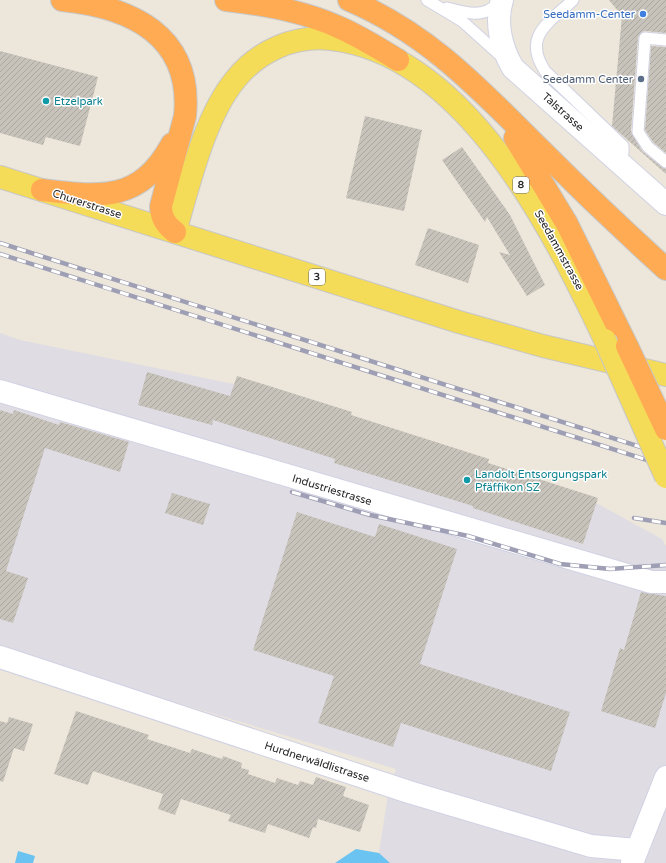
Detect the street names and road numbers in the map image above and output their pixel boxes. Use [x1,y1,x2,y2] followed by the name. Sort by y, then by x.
[540,90,586,134] street label: Talstrasse
[513,177,529,193] road number: 8
[51,187,123,221] street label: Churerstrasse
[532,208,586,292] street label: Seedammstrasse
[309,269,325,285] road number: 3
[291,472,373,508] street label: Industriestrasse
[263,739,371,785] street label: Hurdnerwäldlistrasse

